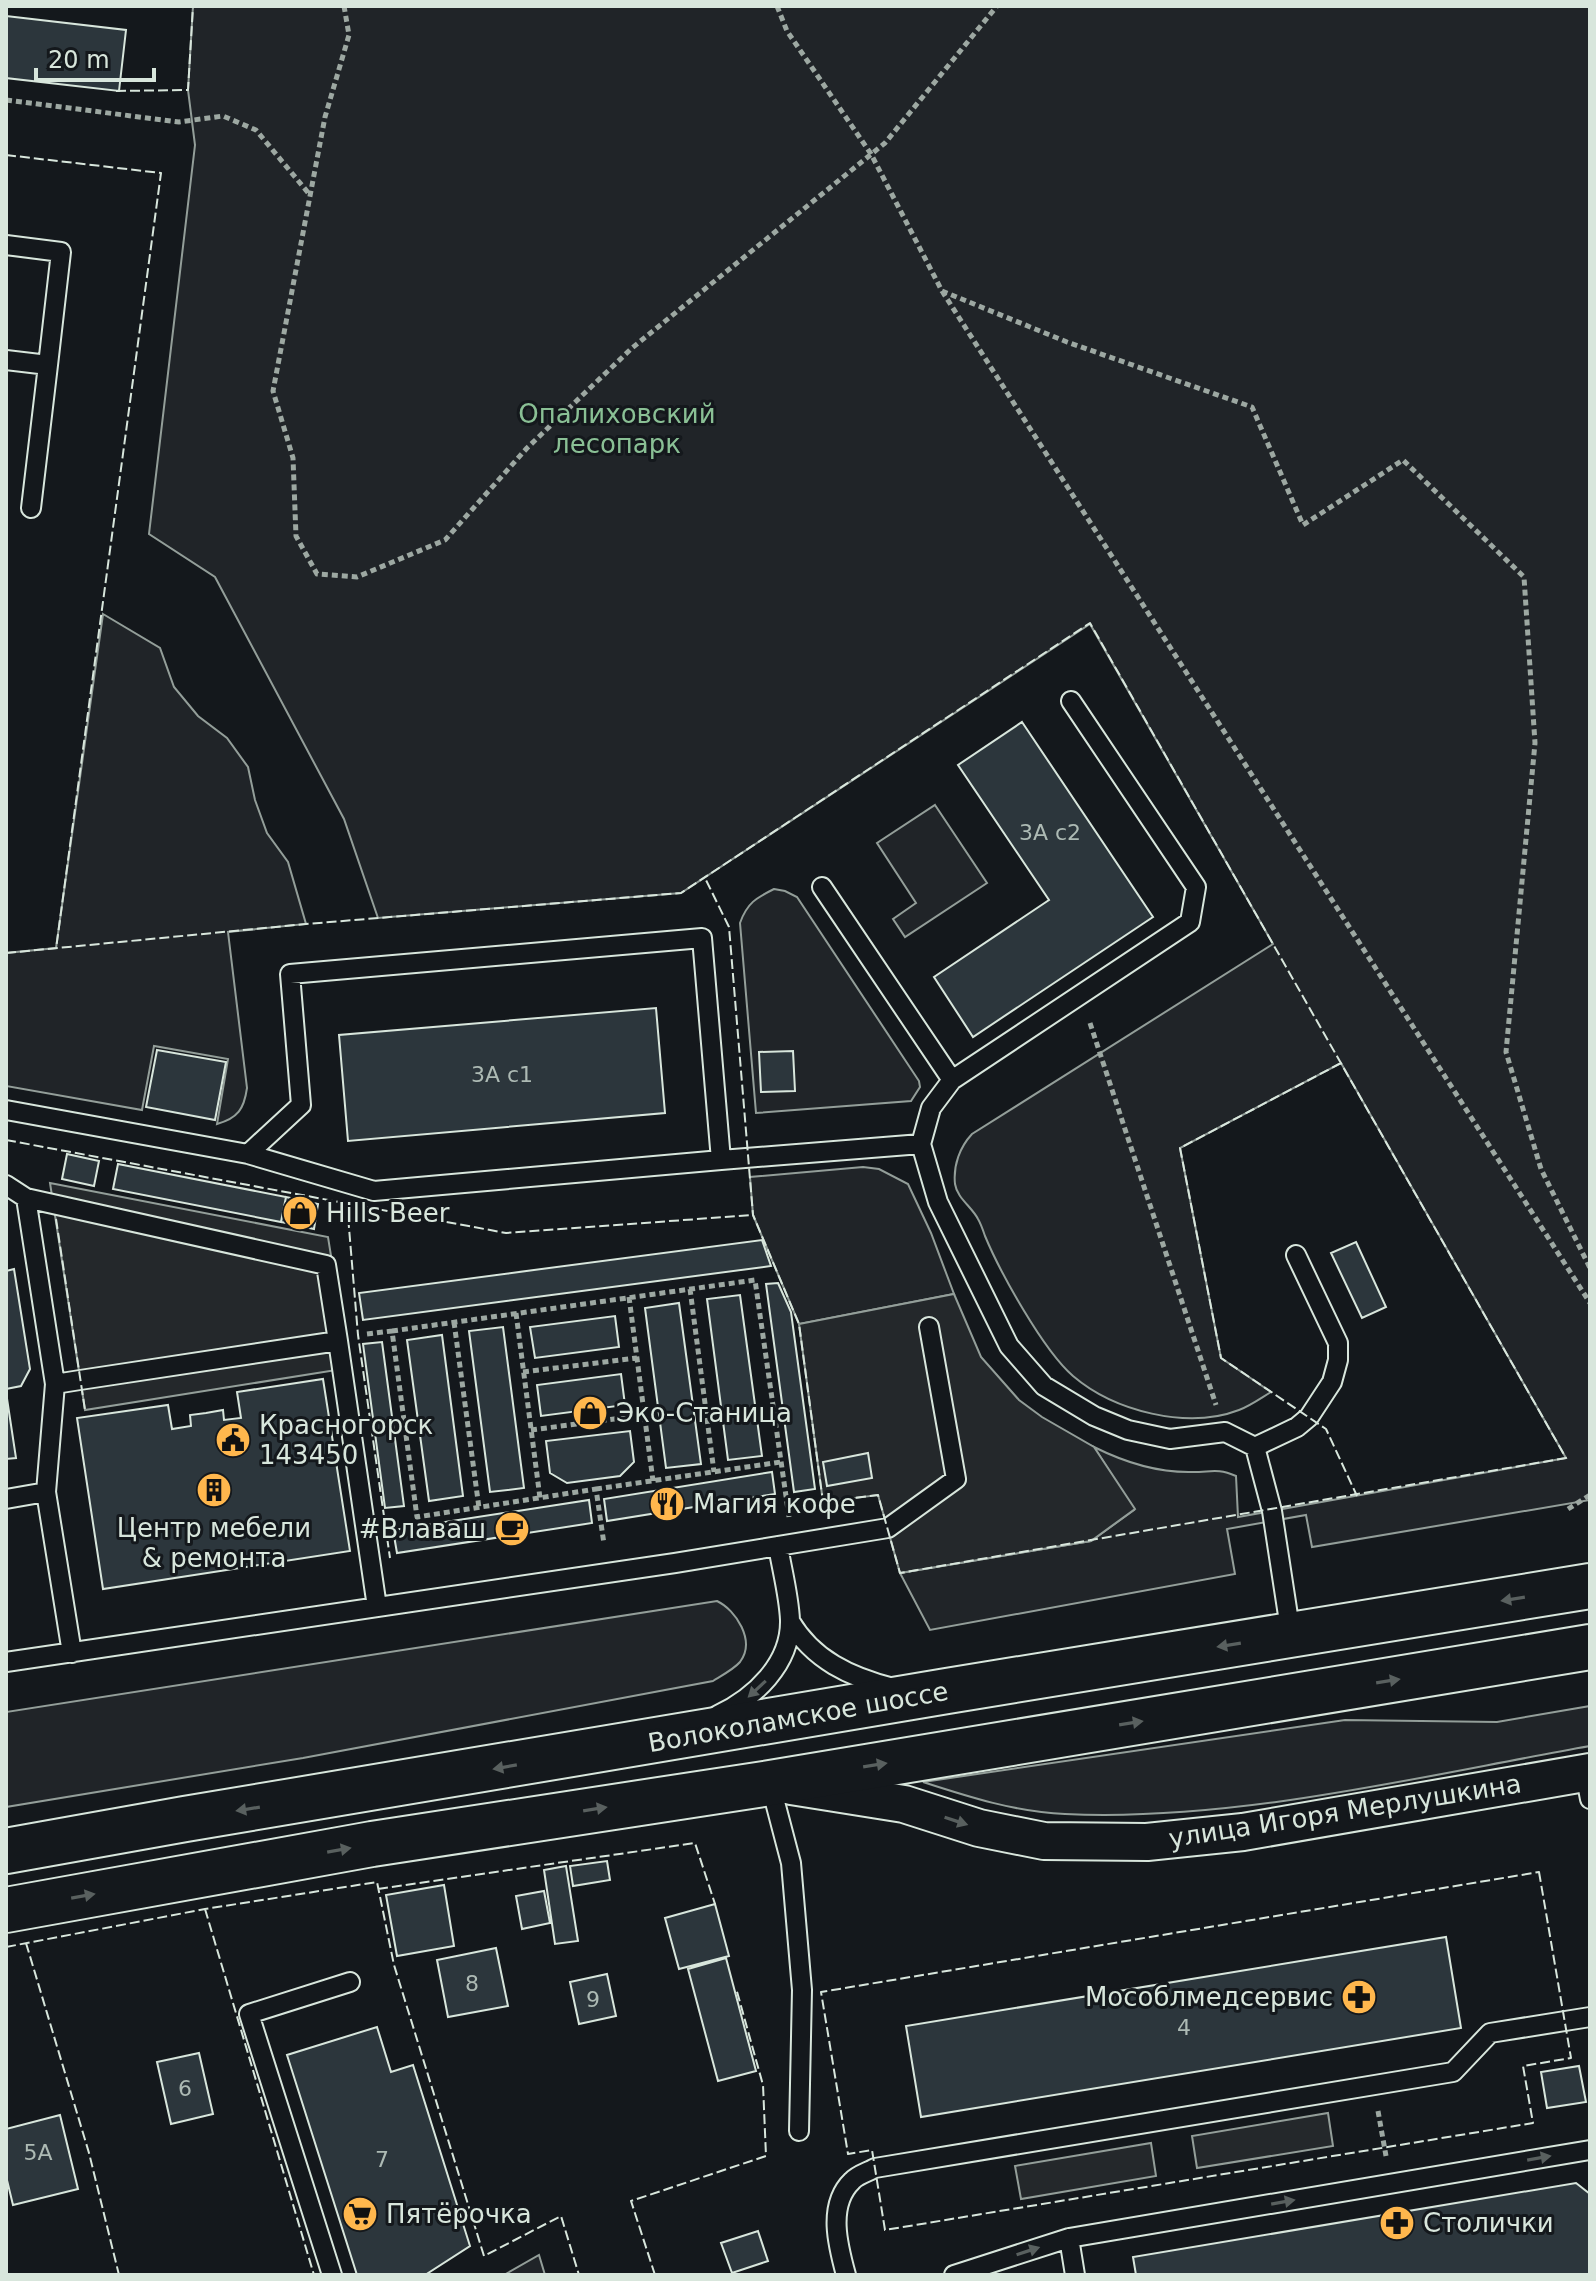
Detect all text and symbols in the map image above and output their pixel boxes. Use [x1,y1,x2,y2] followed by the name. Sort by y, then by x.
[36,32,154,82] scale bar
[48,46,110,74] text: 20 m
[518,399,716,459] park label: Опалиховский лесопарк
[1019,820,1081,845] house number: 3А с2
[471,1062,533,1087] house number: 3А с1
[281,1194,319,1232] shop icon: Hills Beer
[326,1198,450,1228] place label: Hills Beer
[571,1394,609,1432] shop icon: Эко-Станица
[616,1398,792,1428] place label: Эко-Станица
[259,1410,433,1470] place label: Красногорск 143450
[214,1421,252,1459] public building icon: Красногорск 143450
[195,1471,233,1509] building icon: Центр мебели & ремонта
[648,1485,686,1523] restaurant icon: Магия кофе
[693,1489,856,1519] place label: Магия кофе
[493,1510,531,1548] cafe icon: #Влаваш
[117,1513,311,1573] place label: Центр мебели & ремонта
[359,1514,486,1544] place label: #Влаваш
[1500,1593,1525,1605] one-way arrow
[1216,1639,1241,1651] one-way arrow
[1375,1674,1400,1687] one-way arrow
[645,1676,951,1758] street label: Волоколамское шоссе
[748,1679,767,1697] one-way arrow
[1119,1716,1144,1729] one-way arrow
[862,1759,887,1771] one-way arrow
[492,1761,517,1773] one-way arrow
[1167,1768,1523,1854] street label: улица Игоря Мерлушкина
[583,1802,608,1815] one-way arrow
[235,1803,260,1816] one-way arrow
[944,1815,968,1827] one-way arrow
[326,1843,351,1855] one-way arrow
[71,1889,96,1901] one-way arrow
[465,1971,479,1996] house number: 8
[1340,1978,1378,2016] pharmacy icon: Мособлмедсервис
[1085,1982,1333,2012] place label: Мособлмедсервис
[586,1987,600,2012] house number: 9
[1177,2015,1191,2040] house number: 4
[178,2076,192,2101] house number: 6
[23,2140,53,2165] house number: 5А
[375,2147,389,2172] house number: 7
[1527,2152,1552,2164] one-way arrow
[341,2195,379,2233] supermarket icon: Пятёрочка
[1271,2195,1296,2207] one-way arrow
[386,2199,532,2229] place label: Пятёрочка
[1378,2204,1416,2242] pharmacy icon: Столички
[1423,2208,1554,2238] place label: Столички
[1016,2245,1040,2257] one-way arrow

